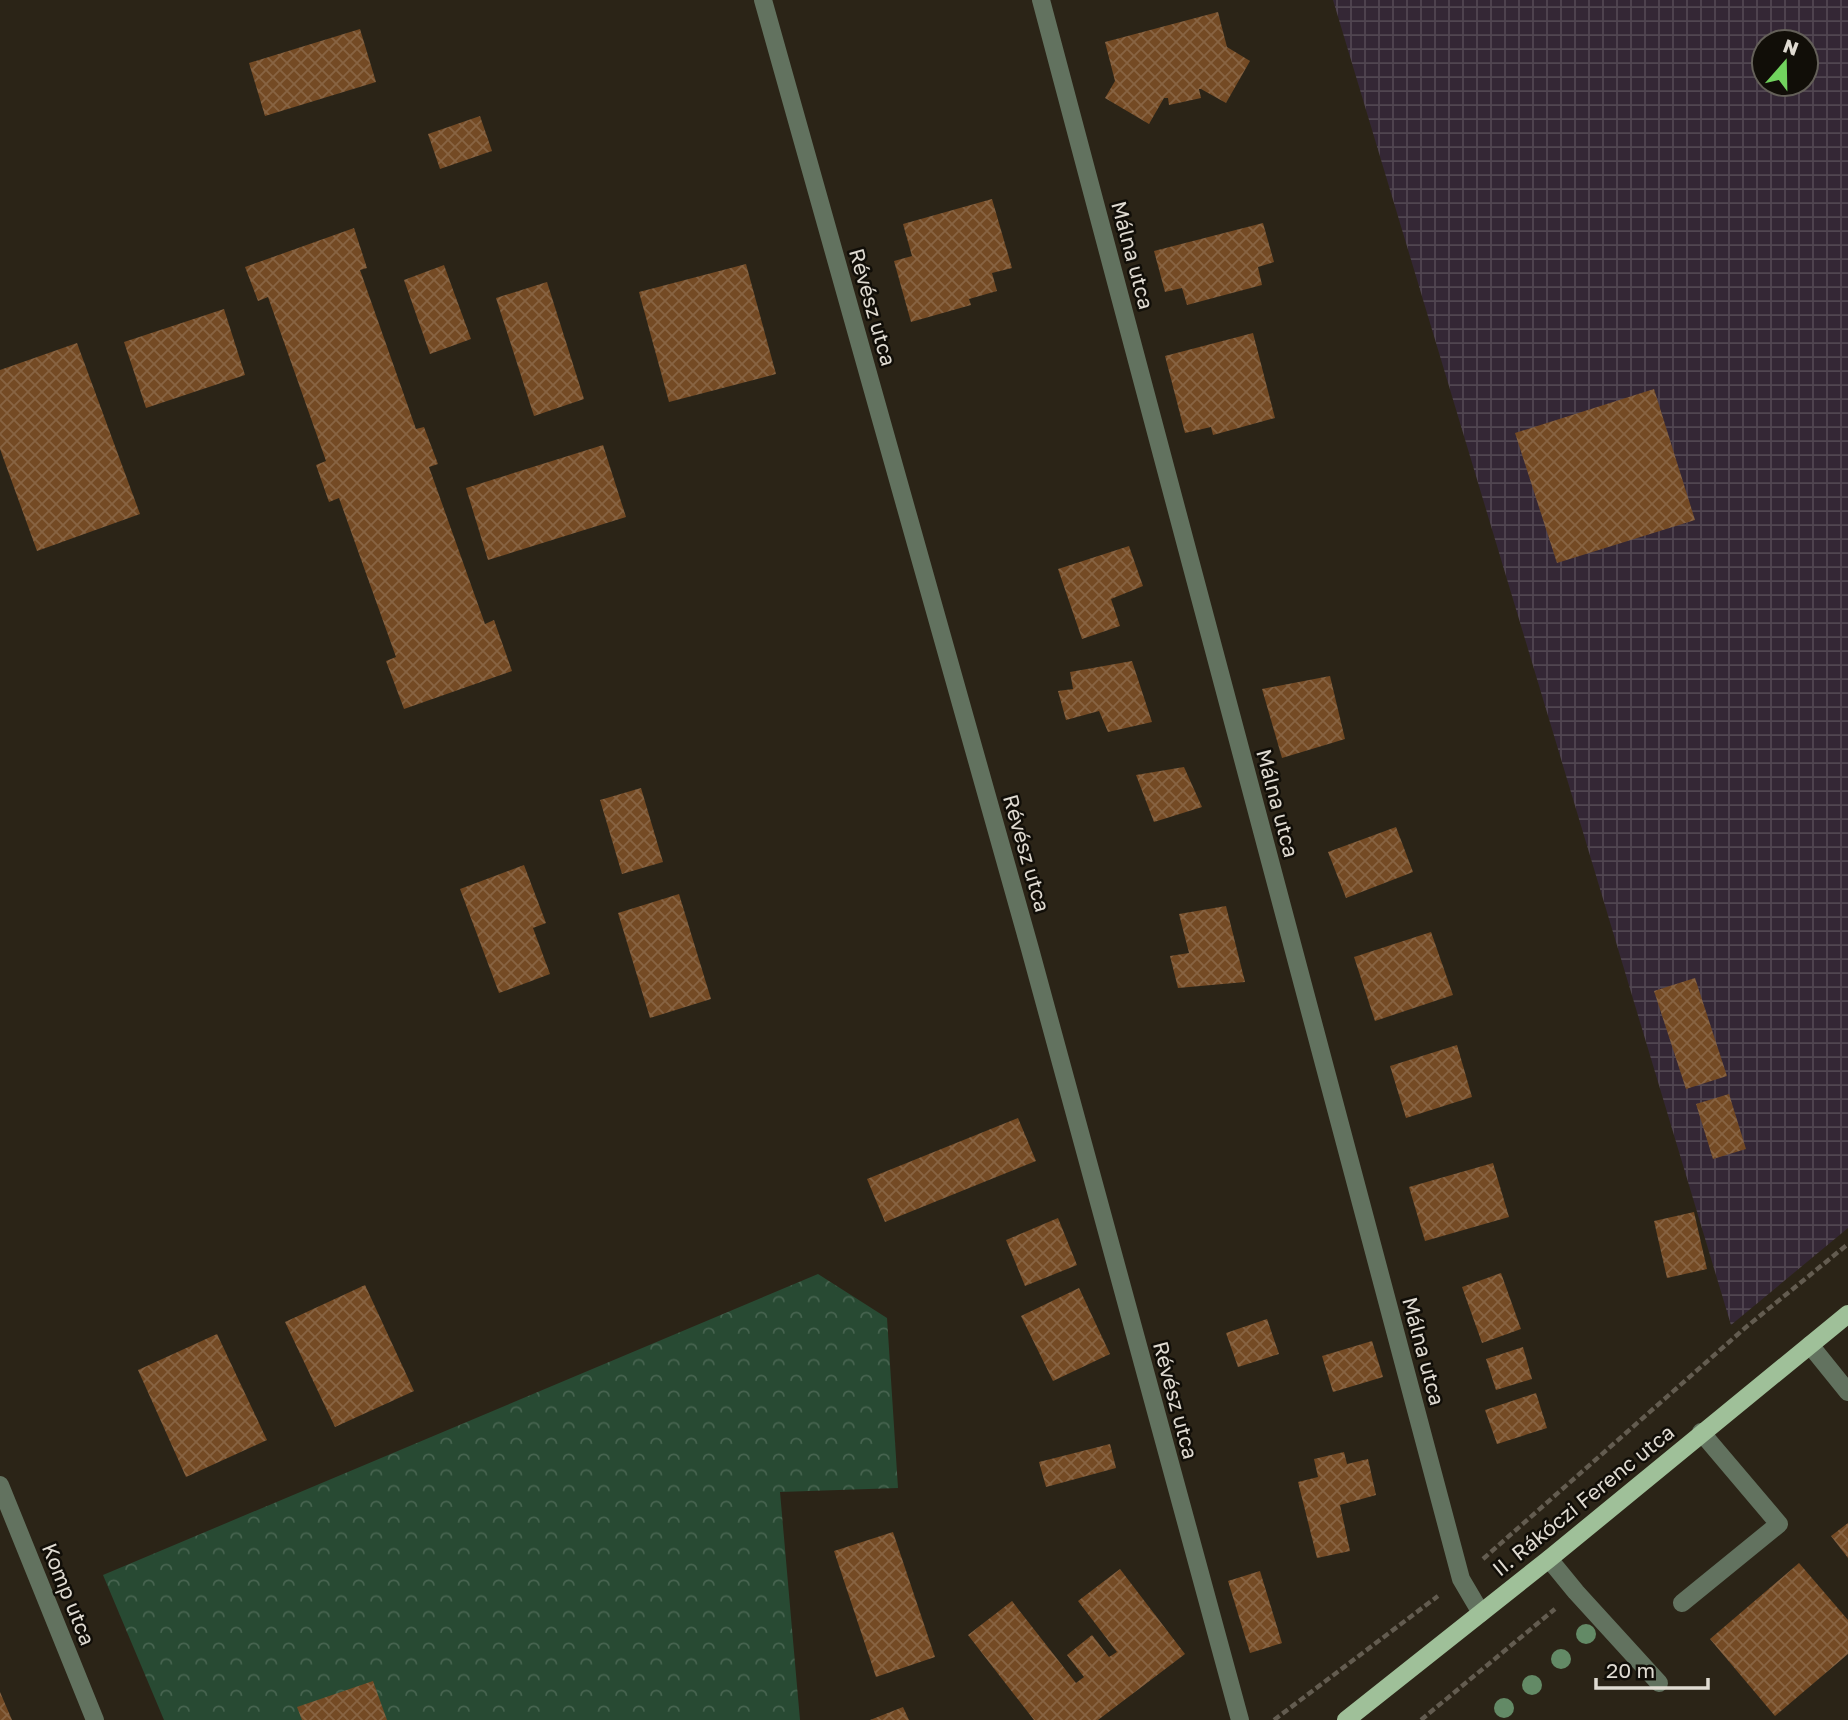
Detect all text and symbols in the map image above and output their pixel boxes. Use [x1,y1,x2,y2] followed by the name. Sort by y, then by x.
[1750,28,1820,98] north arrow
[1780,33,1802,60] text: N
[1106,198,1160,312] street label: Málna utca
[844,245,902,369] street label: Révész utca
[1251,746,1305,860] street label: Málna utca
[998,791,1056,915] street label: Révész utca
[1397,1294,1451,1408] street label: Málna utca
[1148,1338,1204,1462] street label: Révész utca
[1487,1419,1679,1581] street label: II. Rákóczi Ferenc utca
[37,1539,101,1649] street label: Komp utca
[1596,1646,1708,1690] scale bar
[1606,1657,1655,1683] text: 20 m

